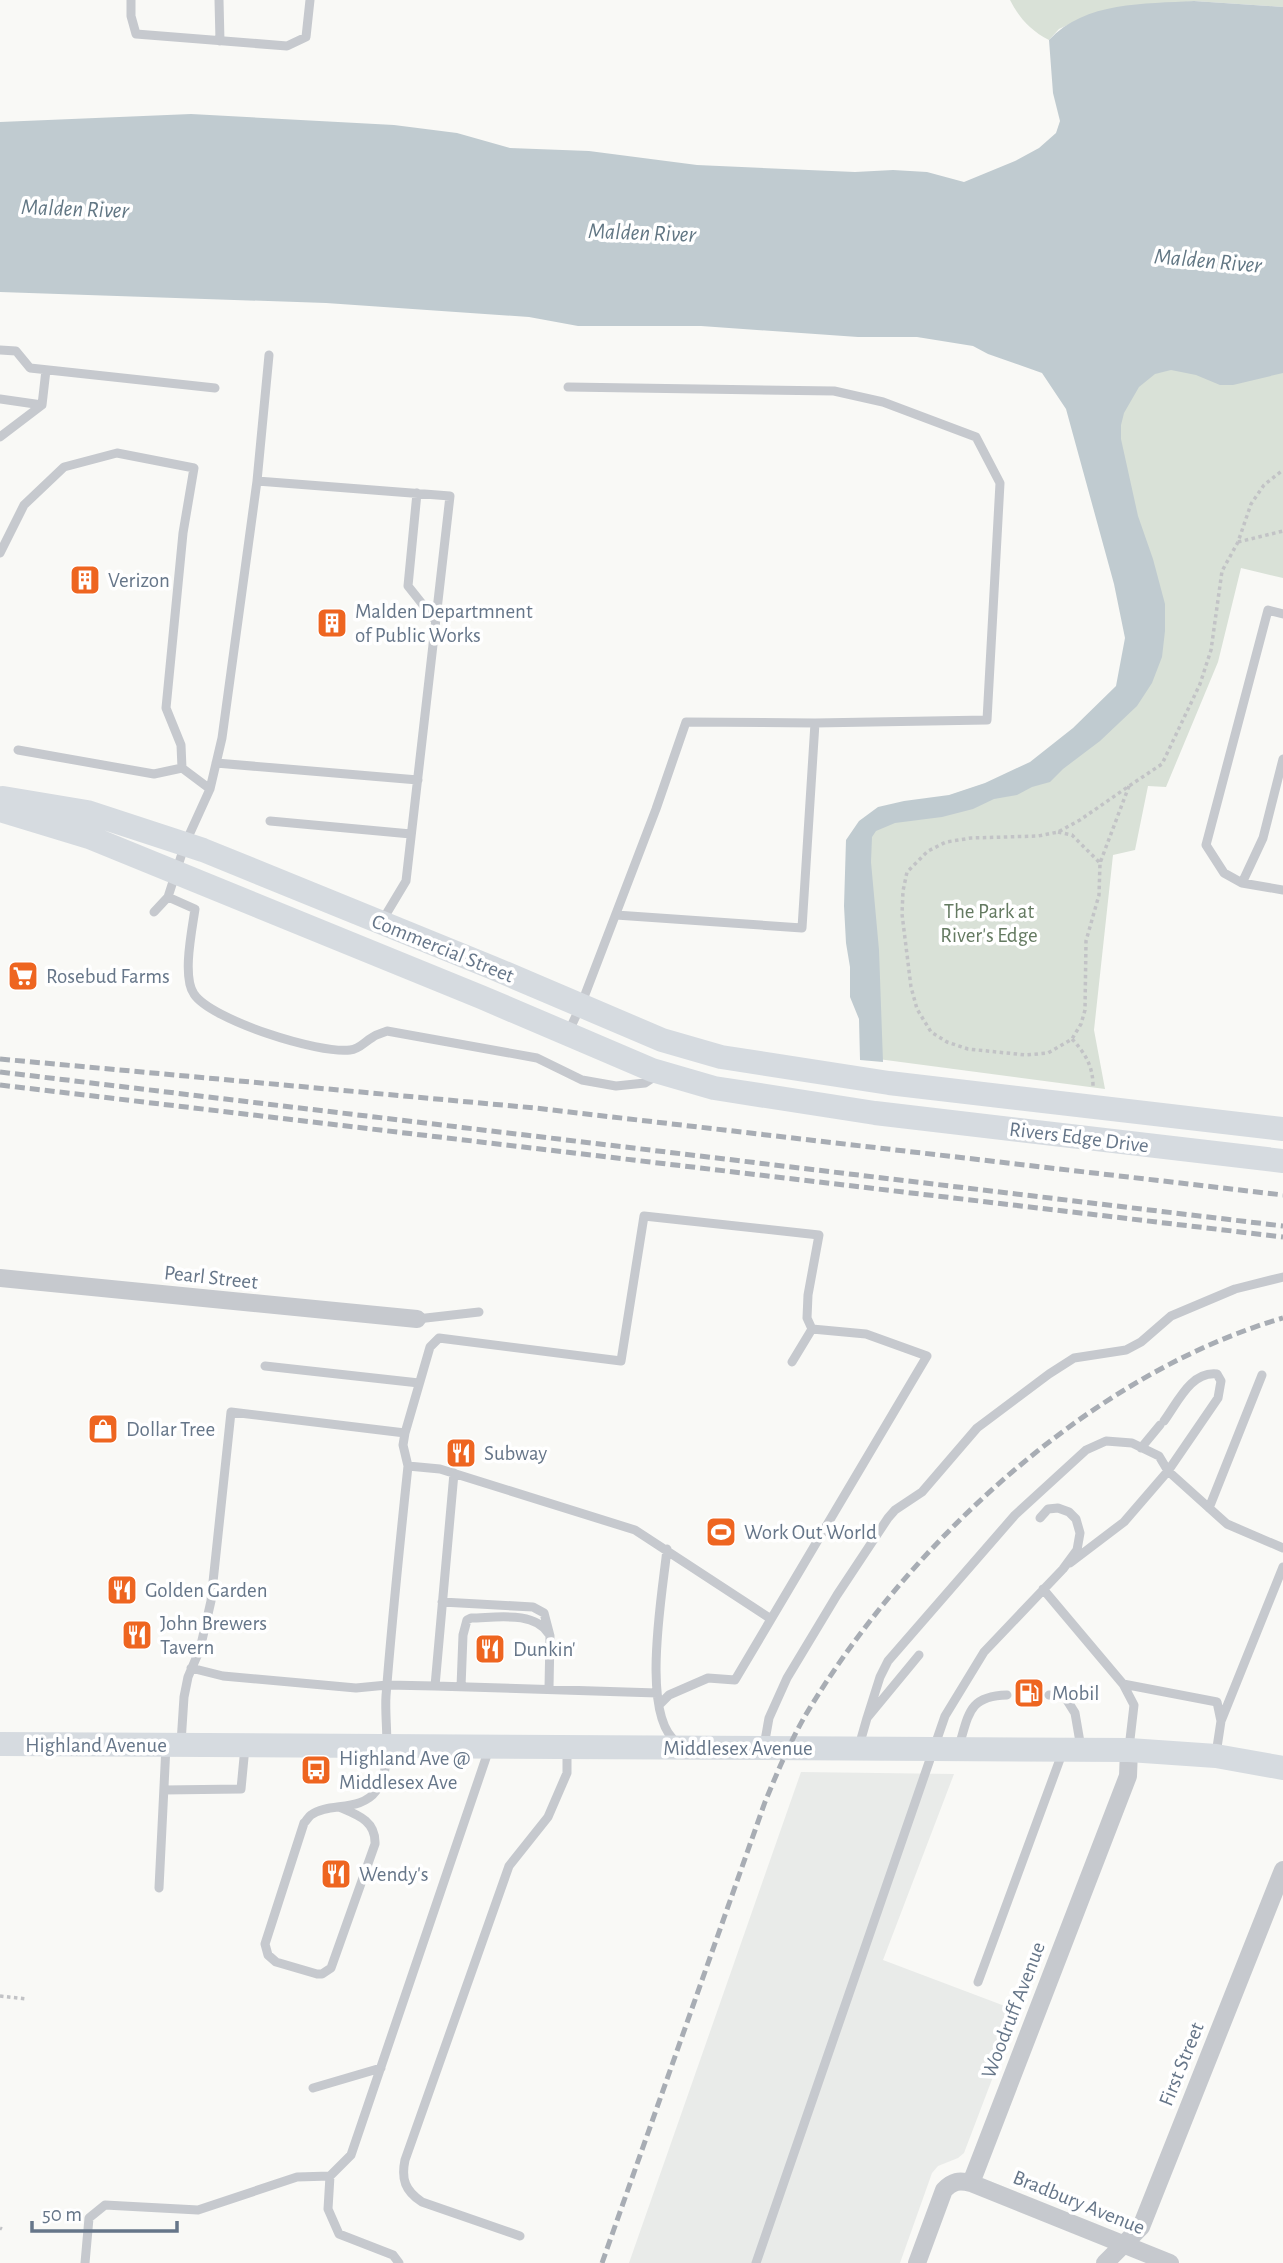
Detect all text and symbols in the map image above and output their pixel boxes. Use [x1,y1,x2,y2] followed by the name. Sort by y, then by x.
[21,196,130,223] water label: Malden River
[588,220,697,247] water label: Malden River
[1153,245,1263,278] water label: Malden River
[68,563,102,597] building icon: Verizon
[108,570,170,591] place label: Verizon
[355,601,533,646] place label: Malden Departmnent of Public Works
[315,606,349,640] building icon: Malden Departmnent of Public Works
[940,901,1038,946] park label: The Park at River's Edge
[369,910,517,987] street label: Commercial Street
[6,959,40,993] supermarket icon: Rosebud Farms
[46,966,170,987] place label: Rosebud Farms
[1008,1119,1150,1156] street label: Rivers Edge Drive
[163,1262,259,1293] street label: Pearl Street
[86,1412,120,1446] shop icon: Dollar Tree
[126,1419,215,1440] place label: Dollar Tree
[444,1436,478,1470] restaurant icon: Subway
[484,1443,547,1464] place label: Subway
[704,1515,738,1549] sports icon: Work Out World
[744,1522,877,1543] place label: Work Out World
[105,1573,139,1607] restaurant icon: Golden Garden
[145,1580,268,1601] place label: Golden Garden
[160,1613,267,1658] place label: John Brewers Tavern
[120,1618,154,1652] restaurant icon: John Brewers Tavern
[473,1632,507,1666] restaurant icon: Dunkin'
[513,1639,576,1660] place label: Dunkin'
[1012,1676,1046,1710] fuel station icon: Mobil
[1052,1683,1100,1704] place label: Mobil
[25,1735,167,1756] street label: Highland Avenue
[663,1738,813,1759] street label: Middlesex Avenue
[339,1748,470,1793] place label: Highland Ave @ Middlesex Ave
[299,1753,333,1787] bus stop icon: Highland Ave @ Middlesex Ave
[319,1857,353,1891] restaurant icon: Wendy's
[359,1864,428,1885] place label: Wendy's
[978,1939,1049,2081] street label: Woodruff Avenue
[1155,2019,1208,2109] street label: First Street
[1010,2166,1148,2238] street label: Bradbury Avenue
[32,2190,177,2234] scale bar
[42,2204,82,2225] text: 50 m

